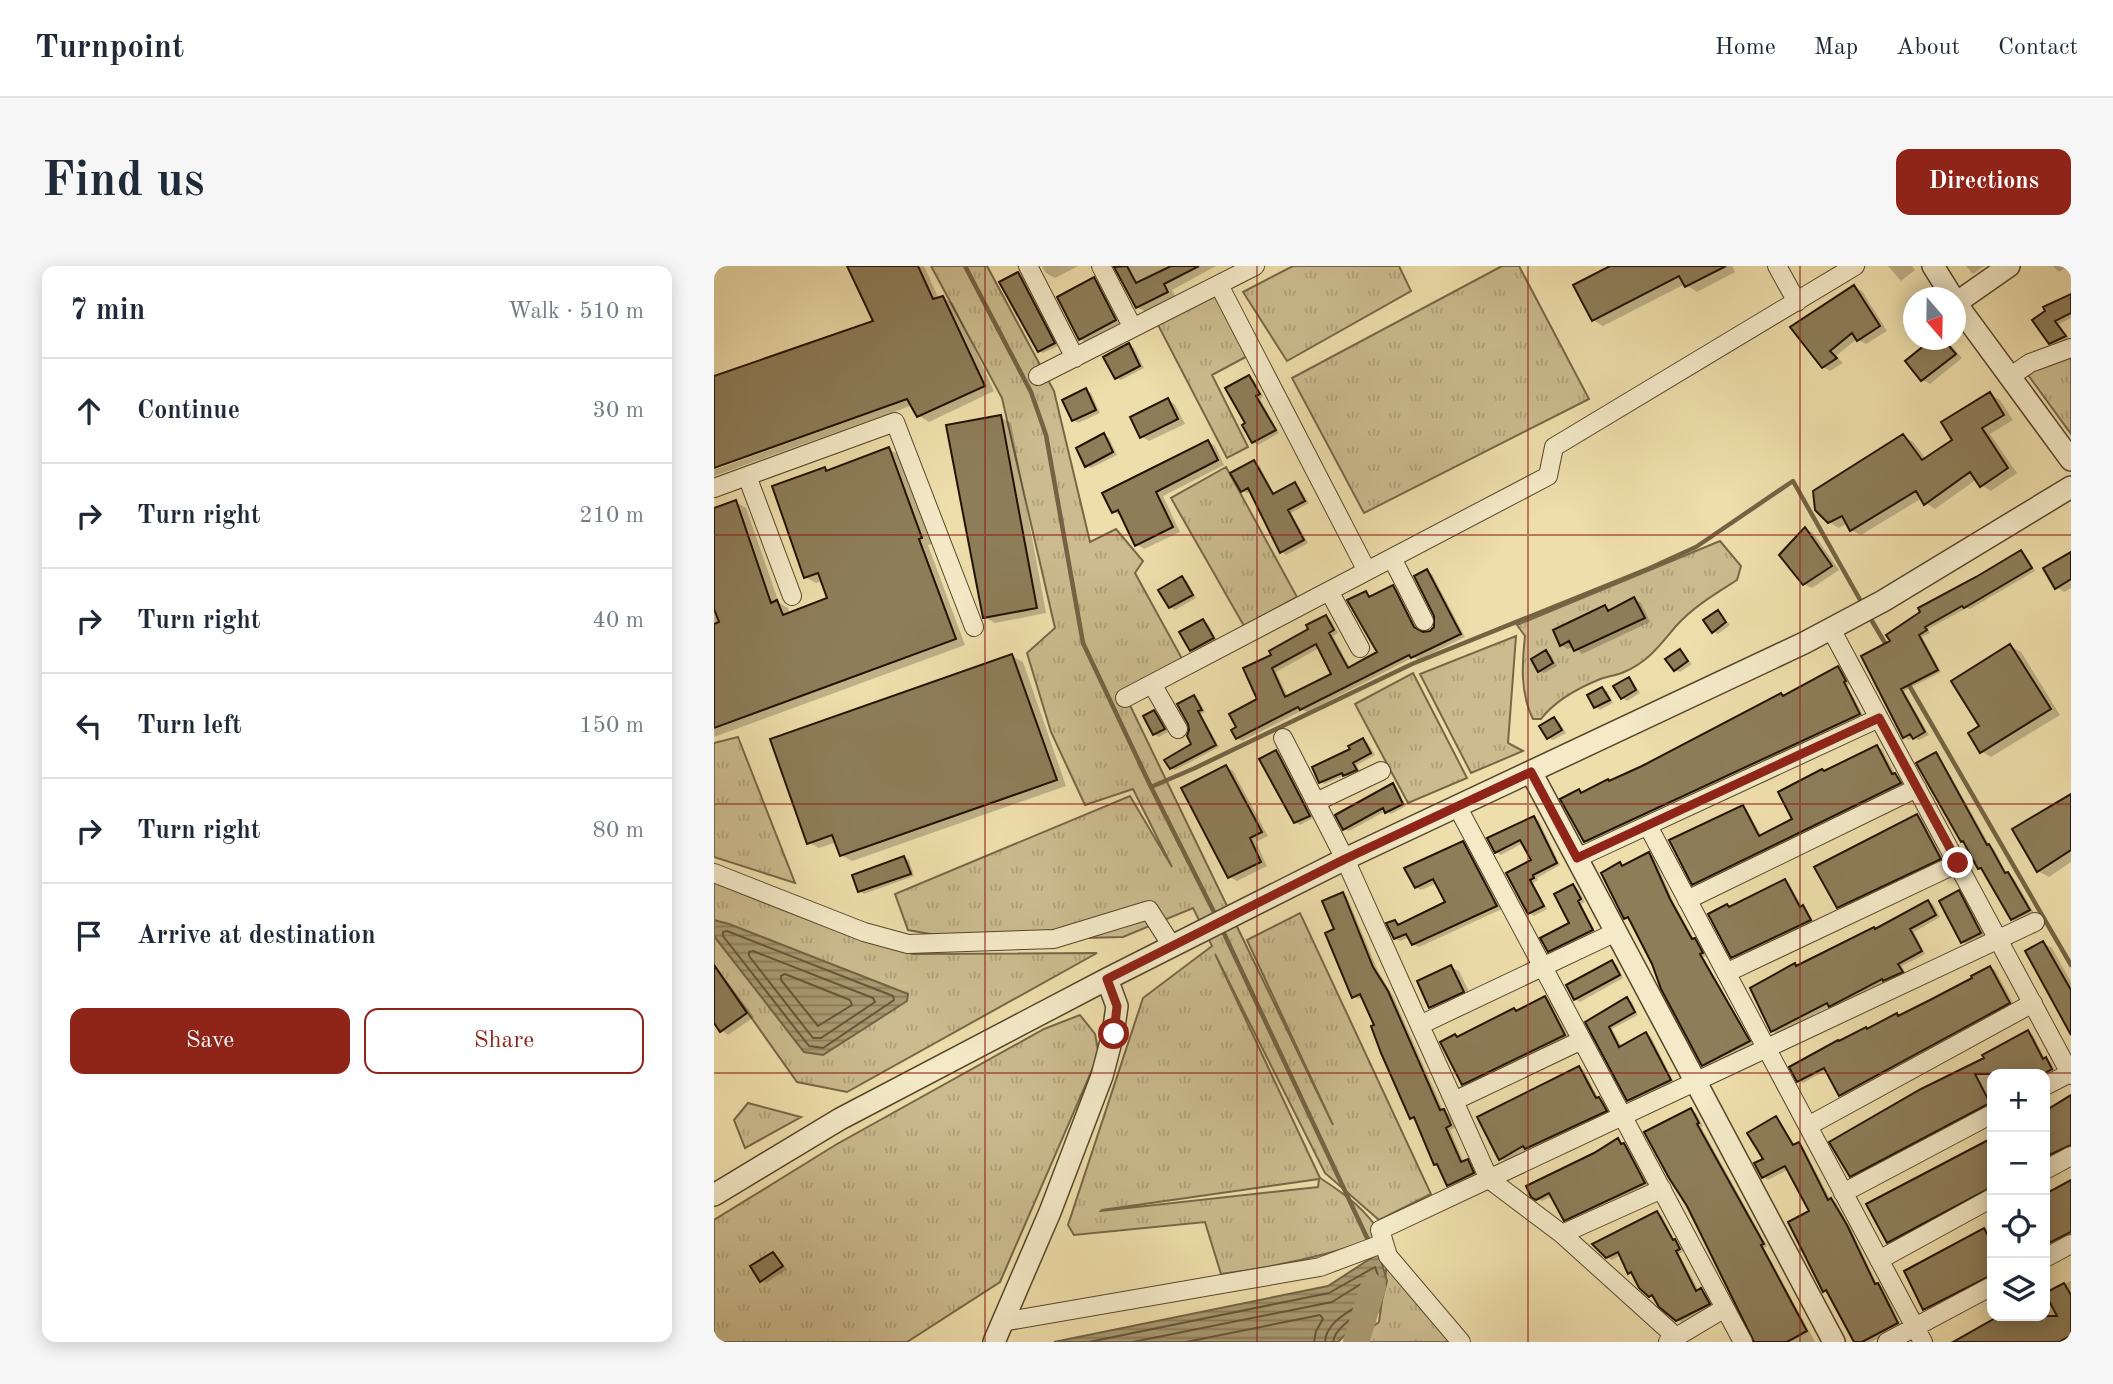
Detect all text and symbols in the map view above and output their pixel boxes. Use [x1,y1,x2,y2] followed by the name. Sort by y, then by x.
[35,32,184,65] text: Turnpoint
[1715,36,1776,60] text: Home
[1814,36,1858,60] text: Map
[1896,36,1960,60] text: About
[1998,36,2078,60] text: Contact
[1896,149,2071,215] button: Directions
[42,158,205,207] text: Find us
[1903,287,1966,350] north arrow
[70,296,145,326] text: 7 min
[508,300,644,323] text: Walk · 510 m
[70,392,108,430] icon: ahead
[137,398,240,424] text: Continue
[593,399,644,422] text: 30 m
[70,497,108,535] icon: right
[137,503,260,529] text: Turn right
[579,504,644,527] text: 210 m
[70,602,108,640] icon: right
[137,608,260,634] text: Turn right
[593,609,644,632] text: 40 m
[70,707,108,745] icon: left
[137,713,242,739] text: Turn left
[579,714,644,737] text: 150 m
[70,812,108,850] icon: right
[137,818,260,844] text: Turn right
[593,819,644,842] text: 80 m
[1942,847,1973,878] route end
[70,917,108,955] icon: arrive
[137,923,376,949] text: Arrive at destination
[70,1008,350,1074] button: Save
[364,1008,644,1074] button: Share
[1098,1018,1129,1049] route start
[1987,1069,2050,1321] map controls
[1987,1069,2050,1132] button: +
[1987,1132,2050,1195] button: −
[1987,1195,2050,1258] button: locate
[1987,1258,2050,1321] button: layers

